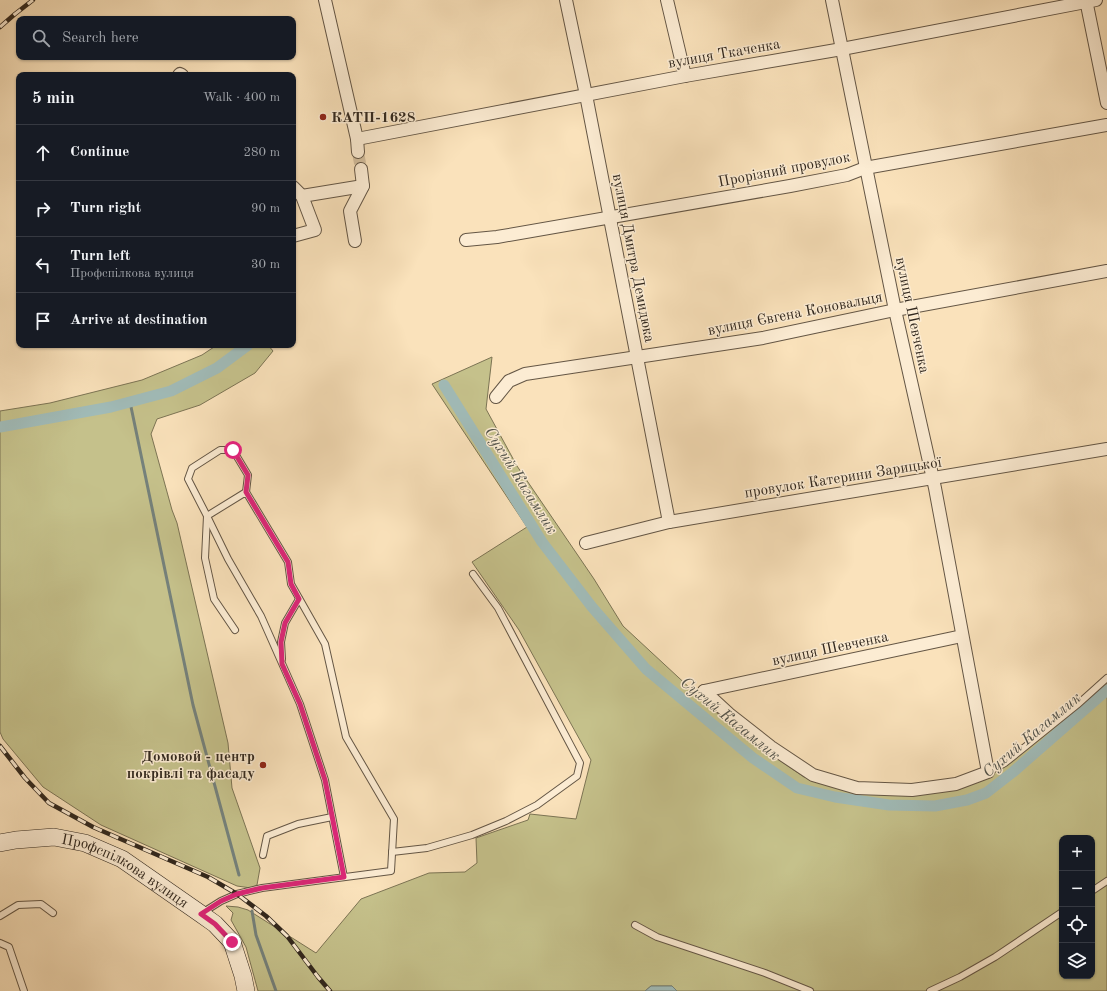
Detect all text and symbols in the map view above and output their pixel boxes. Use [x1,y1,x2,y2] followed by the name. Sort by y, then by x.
[16,16,296,60] search box
[30,27,52,49] icon: search
[62,31,139,46] text: Search here
[667,37,782,72] street label: вулиця Ткаченка
[32,90,75,107] text: 5 min
[203,91,280,104] text: Walk · 400 m
[331,111,416,126] place label: КАТП-1628
[318,112,328,122] marker: КАТП-1628
[32,142,54,164] icon: ahead
[70,145,129,160] text: Continue
[243,146,280,159] text: 280 m
[717,150,852,191] street label: Прорізний провулок
[609,173,656,344] street label: вулиця Дмитра Демидюка
[32,198,54,220] icon: right
[70,201,141,216] text: Turn right
[251,202,280,215] text: 90 m
[70,249,130,264] text: Turn left
[32,254,54,276] icon: left
[892,256,931,375] street label: вулиця Шевченка
[251,258,280,271] text: 30 m
[70,267,194,280] text: Профспілкова вулиця
[707,290,884,339] street label: вулиця Євгена Коновальця
[32,310,54,332] icon: arrive
[70,313,208,328] text: Arrive at destination
[481,425,560,538] water label: Сухий Кагамлик
[224,441,242,459] route start
[744,455,944,501] street label: провулок Катерини Зарицької
[771,630,890,669] street label: вулиця Шевченка
[677,675,783,765] water label: Сухий Кагамлик
[980,690,1085,781] water label: Сухий Кагамлик
[127,750,255,782] place label: Домовой - центр покрівлі та фасаду
[258,760,268,770] marker: Домовой - центр покрівлі та фасаду
[60,833,191,912] street label: Профспілкова вулиця
[1059,835,1095,979] map controls
[1059,835,1095,871] button: +
[1059,871,1095,907] button: −
[1059,907,1095,943] button: locate
[223,933,241,951] route end
[1059,943,1095,979] button: layers

